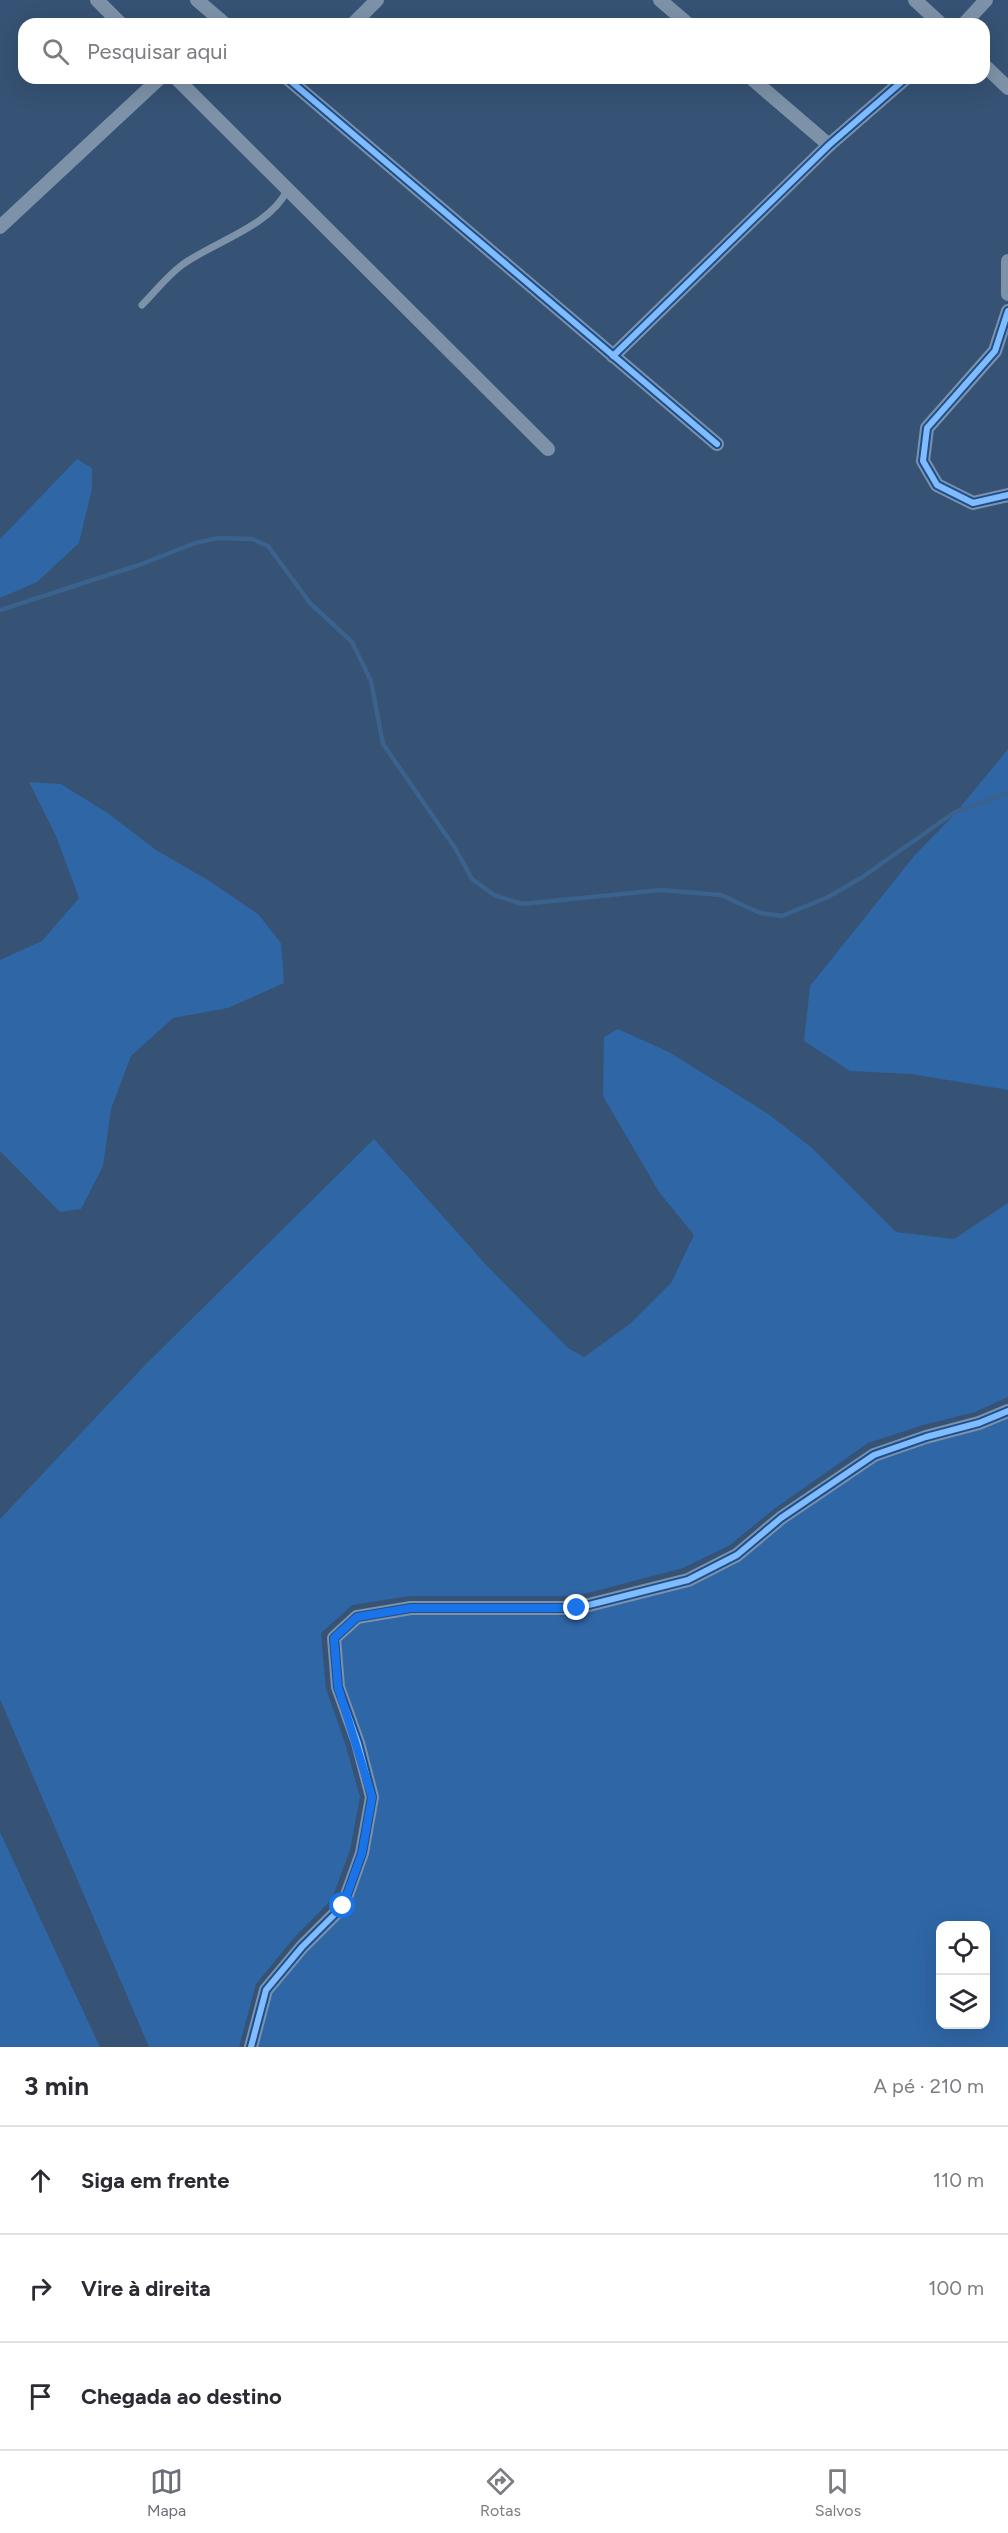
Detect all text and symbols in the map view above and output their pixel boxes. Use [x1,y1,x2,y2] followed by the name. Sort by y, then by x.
[18,18,990,84] search box
[39,35,72,68] icon: search
[87,38,228,65] text: Pesquisar aqui
[563,1594,589,1620] route end
[329,1892,355,1918] route start
[936,1921,990,2029] map controls
[936,1921,990,1975] button: locate
[936,1975,990,2029] button: layers
[24,2070,89,2102] text: 3 min
[874,2074,984,2098] text: A pé · 210 m
[24,2164,57,2197] icon: ahead
[81,2167,229,2194] text: Siga em frente
[933,2168,984,2192] text: 110 m
[24,2272,57,2305] icon: right
[81,2275,211,2302] text: Vire à direita
[928,2276,984,2300] text: 100 m
[24,2380,57,2413] icon: arrive
[81,2383,282,2410] text: Chegada ao destino
[147,2465,186,2520] tab: Mapa
[480,2465,521,2520] tab: Rotas
[815,2465,861,2520] tab: Salvos

